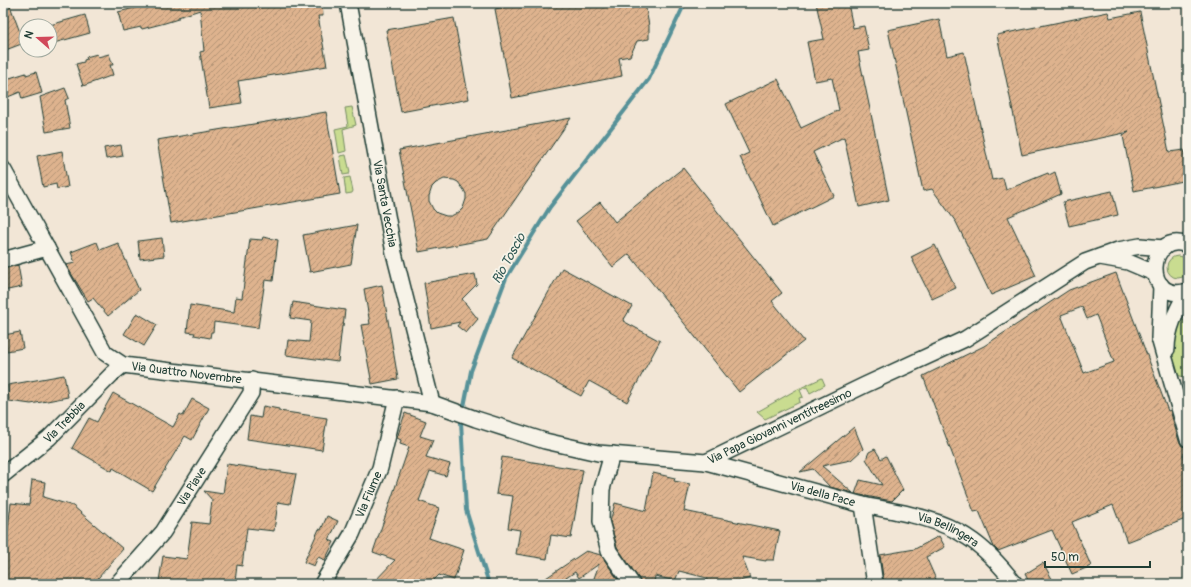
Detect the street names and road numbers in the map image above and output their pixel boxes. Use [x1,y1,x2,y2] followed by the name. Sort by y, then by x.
[369,159,400,249] street label: Via Santa Vecchia
[130,359,243,388] street label: Via Quattro Novembre
[705,385,855,468] street label: Via Papa Giovanni ventitreesimo
[41,398,89,447] street label: Via Trebbia
[174,465,210,509] street label: Via Piave
[353,469,386,520] street label: Via Fiume
[788,478,857,511] street label: Via della Pace
[915,510,982,551] street label: Via Bellingera

